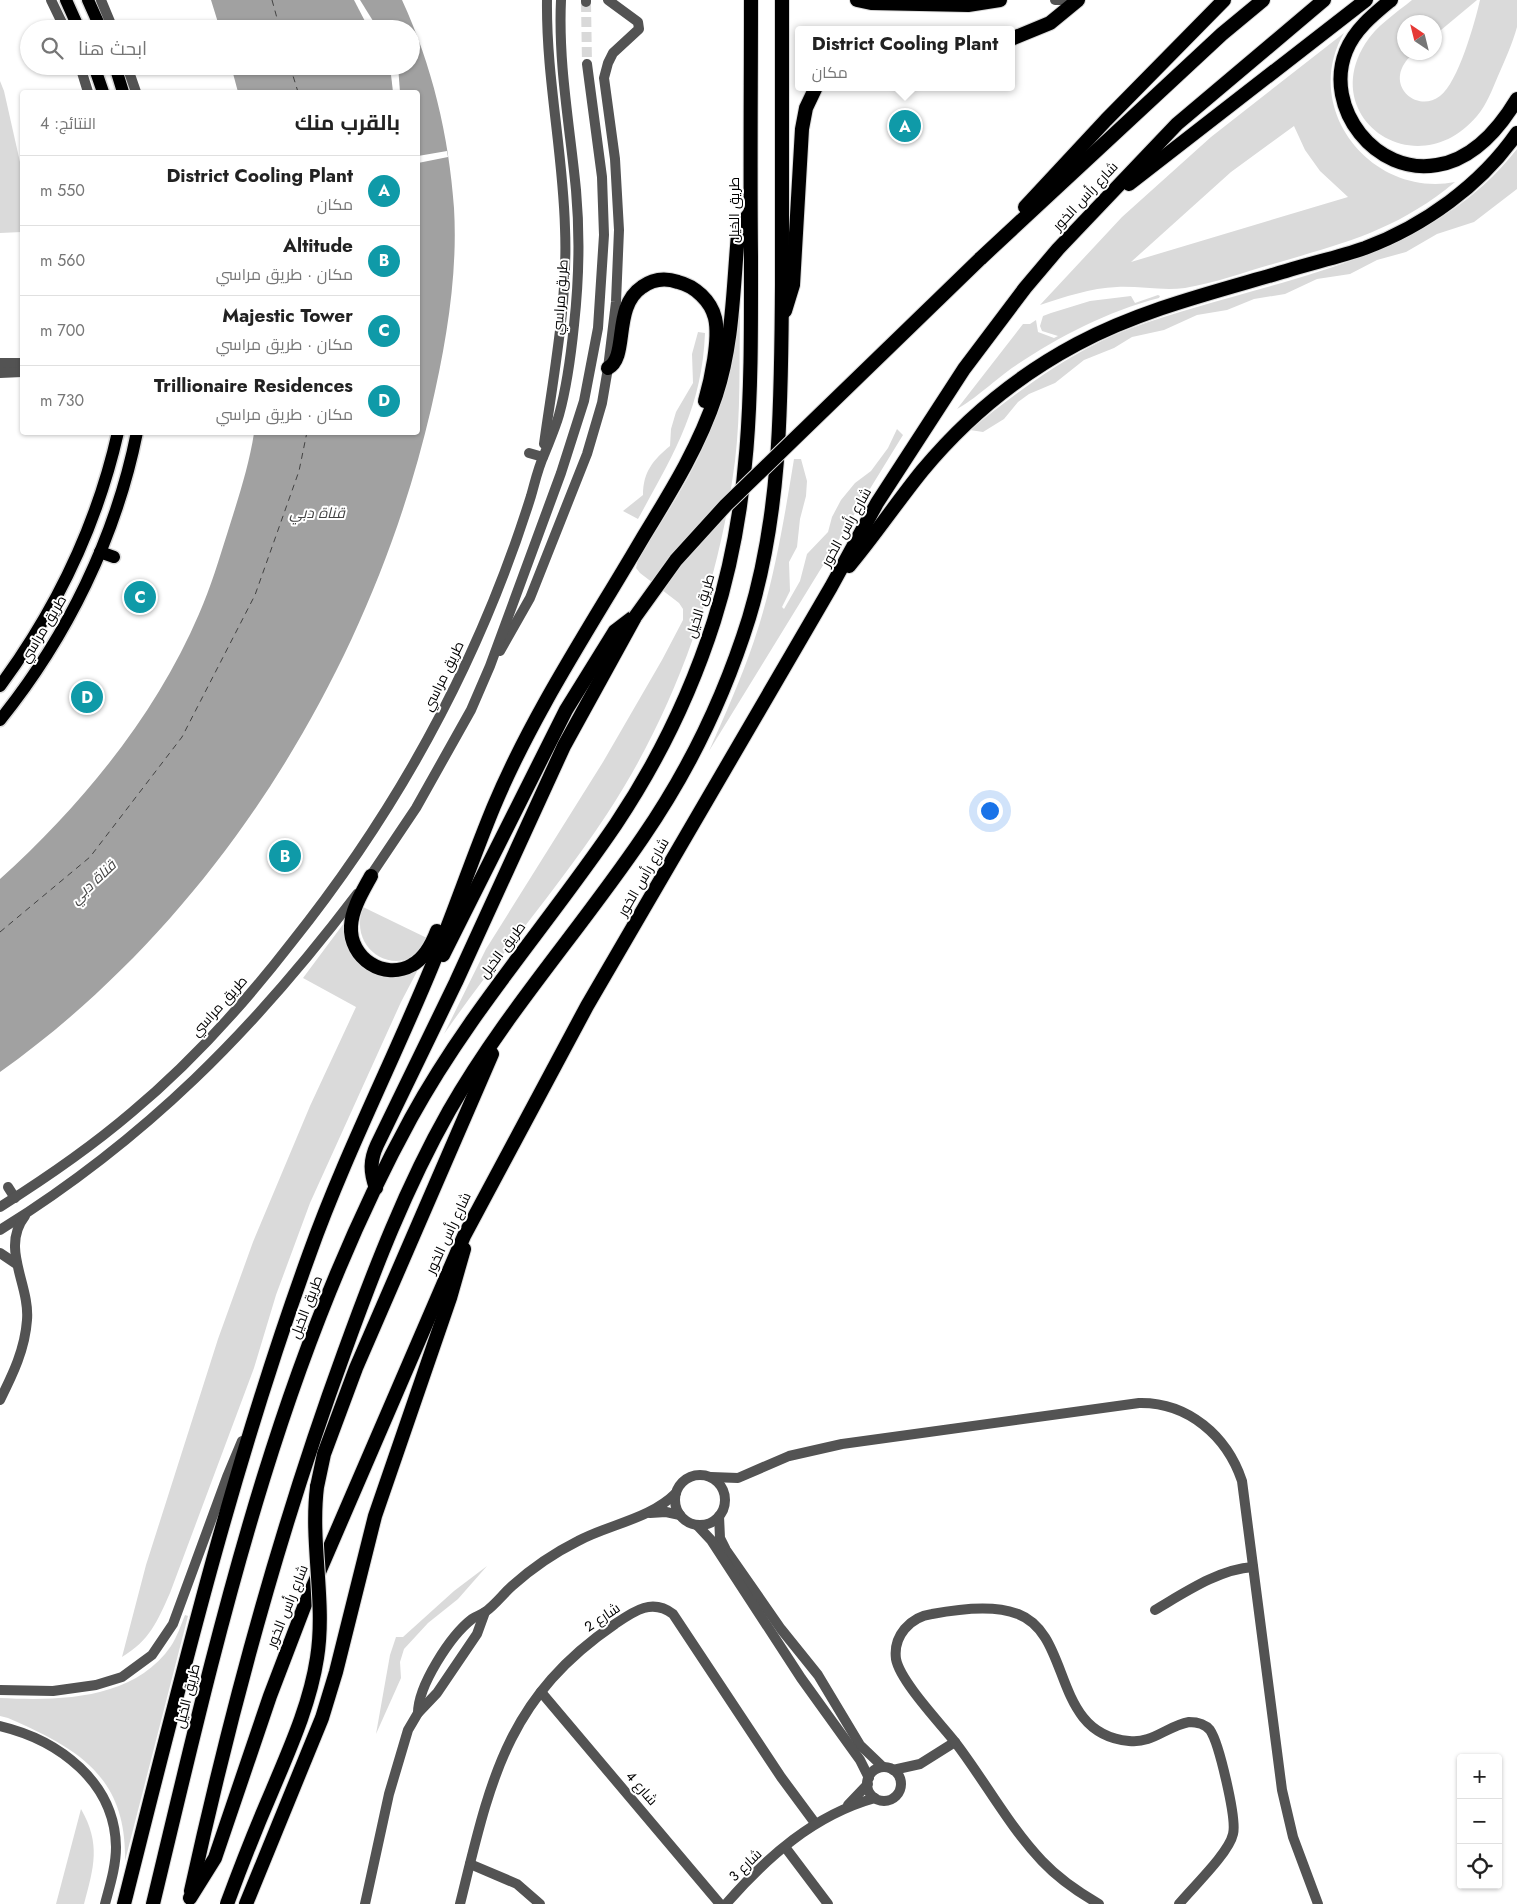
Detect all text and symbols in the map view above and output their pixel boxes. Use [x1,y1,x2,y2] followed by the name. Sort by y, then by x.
[1397,15,1442,60] north arrow
[20,20,420,75] search box
[795,26,1015,91] popup
[812,30,998,57] text: District Cooling Plant
[38,34,66,62] icon: search
[78,35,147,62] text: ابحث هنا
[812,61,848,84] text: مكان
[889,107,921,145] pin: A
[295,108,400,138] text: بالقرب منك
[40,112,96,135] text: النتائج: 4
[1047,157,1122,236] street label: شارع رأس الخور
[166,162,353,189] text: District Cooling Plant
[724,177,744,243] street label: طريق الخيل
[40,179,85,202] text: 550 m
[378,179,390,202] text: A
[317,193,353,216] text: مكان
[283,232,353,259] text: Altitude
[40,249,85,272] text: 560 m
[379,249,389,272] text: B
[547,259,574,336] street label: طريق مراسي
[216,263,353,286] text: مكان · طريق مراسي
[222,302,353,329] text: Majestic Tower
[40,319,85,342] text: 700 m
[378,319,390,342] text: C
[216,333,353,356] text: مكان · طريق مراسي
[154,372,353,399] text: Trillionaire Residences
[40,389,84,412] text: 730 m
[378,389,390,412] text: D
[216,403,353,426] text: مكان · طريق مراسي
[815,484,876,571] street label: شارع رأس الخور
[289,502,346,525] water label: قناة دبي
[681,571,719,641] street label: طريق الخيل
[124,578,156,616] pin: C
[15,591,72,667] street label: طريق مراسي
[417,638,469,715] street label: طريق مراسي
[71,678,103,716] pin: D
[977,798,1003,824] your location
[612,834,674,921] street label: شارع رأس الخور
[269,837,301,875] pin: B
[65,854,122,910] water label: قناة دبي
[474,918,530,982] street label: طريق الخيل
[186,971,253,1042] street label: طريق مراسي
[420,1189,476,1278] street label: شارع رأس الخور
[285,1273,327,1341] street label: طريق الخيل
[261,1562,313,1651] street label: شارع رأس الخور
[580,1598,624,1636] street label: شارع 2
[169,1661,205,1731] street label: طريق الخيل
[1457,1754,1502,1889] map controls
[1457,1754,1502,1799] button: +
[621,1767,663,1809] street label: شارع 4
[1457,1799,1502,1844] button: −
[724,1844,766,1886] street label: شارع 3
[1457,1844,1502,1889] button: locate

